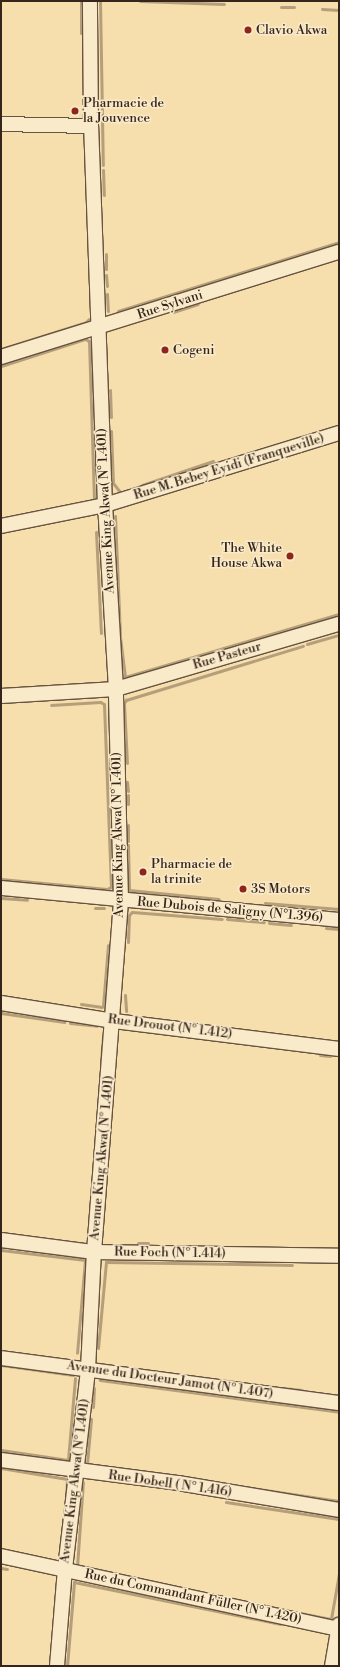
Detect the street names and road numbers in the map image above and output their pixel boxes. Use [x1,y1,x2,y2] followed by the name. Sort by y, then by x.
[135,287,205,323] street label: Rue Sylvani
[94,428,118,594] street label: Avenue King Akwa( N° 1.401)
[132,431,326,503] street label: Rue M. Bebey Eyidi (Franqueville)
[191,639,263,673] street label: Rue Pasteur
[109,752,127,918] street label: Avenue King Akwa( N° 1.401)
[136,894,324,926] street label: Rue Dubois de Saligny (N°1.396)
[107,1012,233,1042] street label: Rue Drouot (N° 1.412)
[87,1075,117,1241] street label: Avenue King Akwa( N° 1.401)
[114,1244,226,1262] street label: Rue Foch (N° 1.414)
[66,1358,274,1402] street label: Avenue du Docteur Jamot (N° 1.407)
[57,1398,93,1564] street label: Avenue King Akwa( N° 1.401)
[107,1468,233,1500] street label: Rue Dobell ( N° 1.416)
[83,1566,303,1628] street label: Rue du Commandant Füller (N° 1.420)

